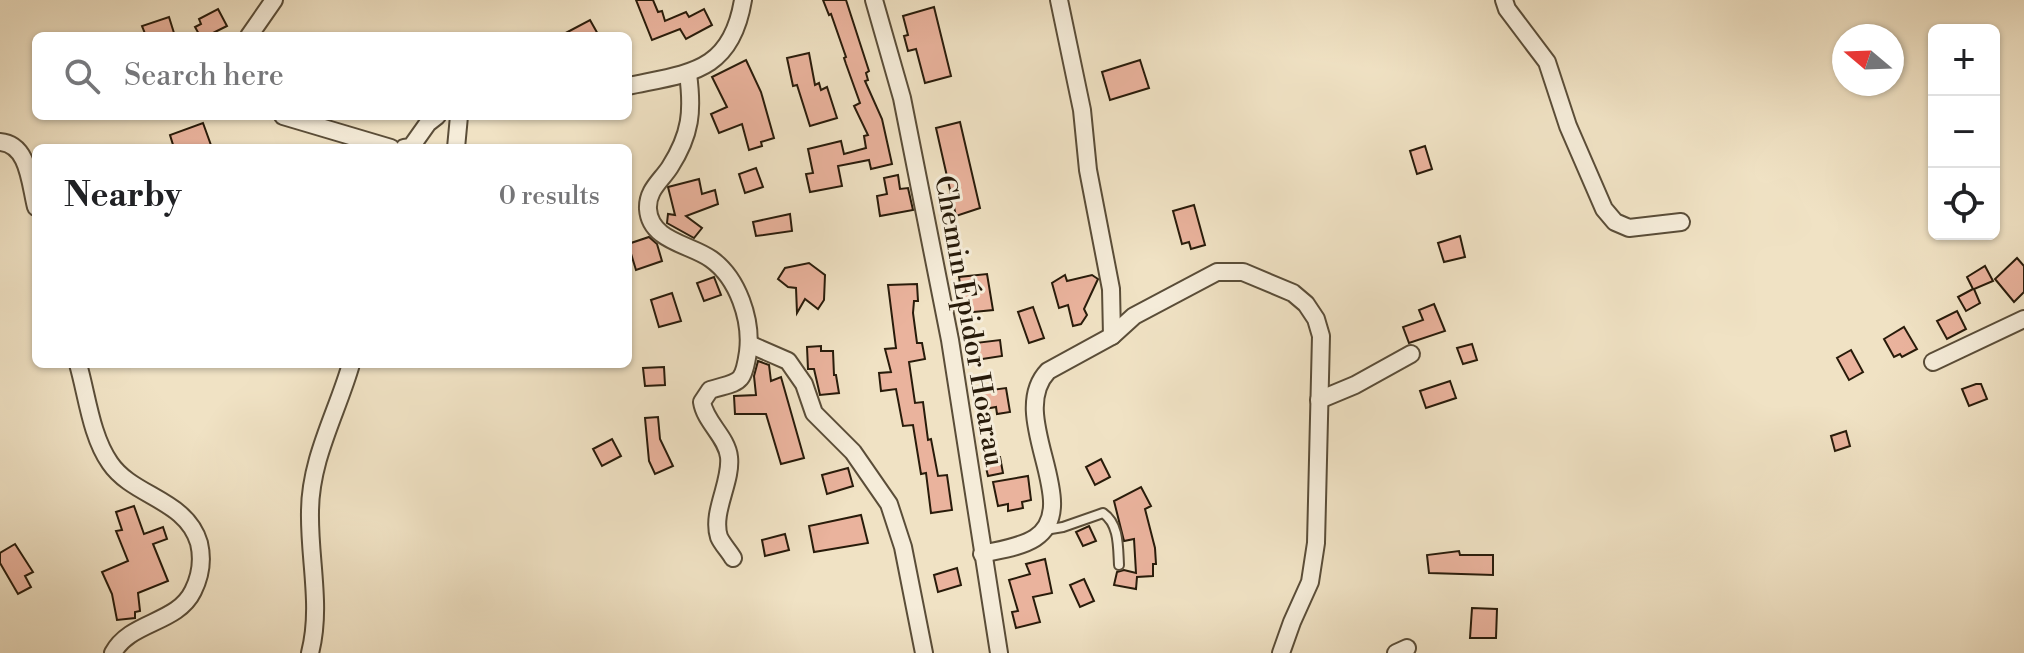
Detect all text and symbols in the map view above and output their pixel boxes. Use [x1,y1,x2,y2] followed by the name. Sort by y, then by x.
[1832,24,1904,96] north arrow
[1928,24,2000,240] map controls
[1928,24,2000,96] button: +
[32,32,632,120] search box
[60,54,104,98] icon: search
[124,57,284,95] text: Search here
[1928,96,2000,168] button: −
[1928,168,2000,240] button: locate
[926,172,1014,469] street label: Chemin Épidor Hoarau
[64,175,182,217] text: Nearby
[499,180,600,212] text: 0 results

